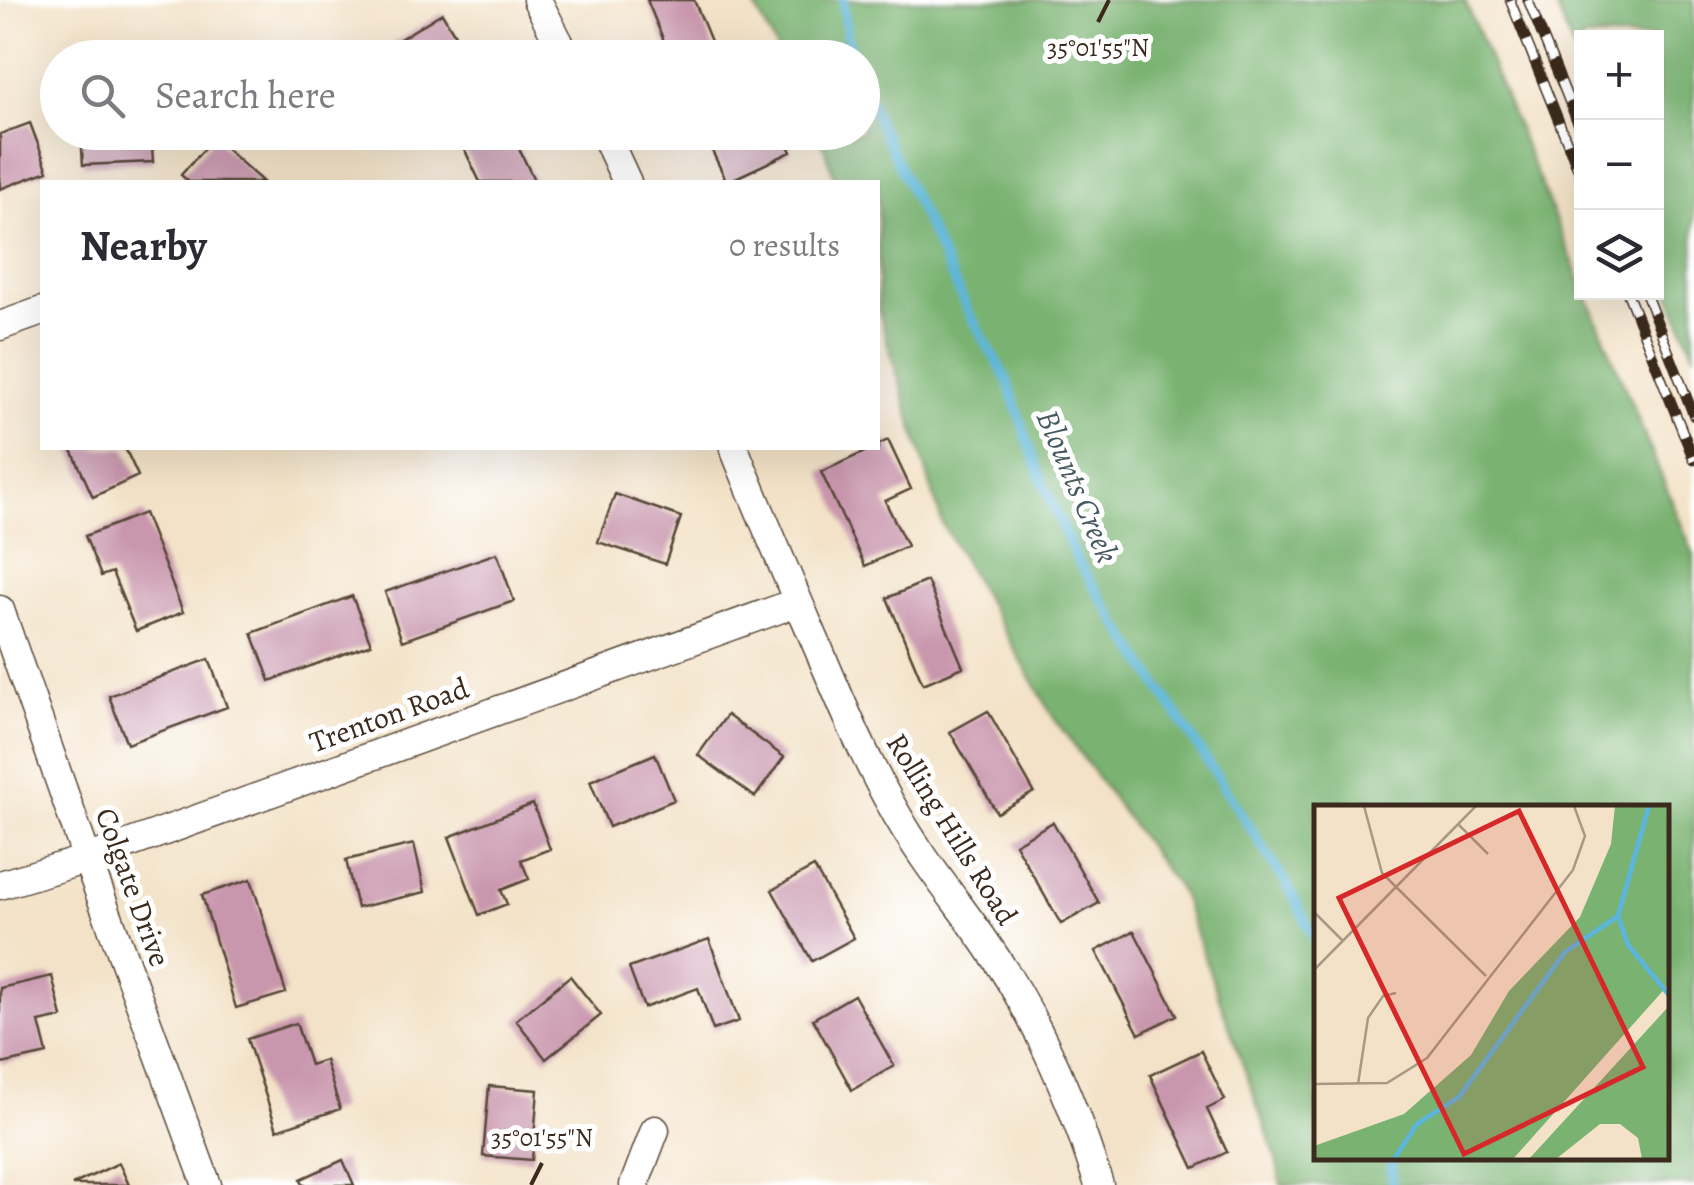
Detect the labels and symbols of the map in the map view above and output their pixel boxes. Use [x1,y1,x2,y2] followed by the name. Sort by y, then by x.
[1047,31,1149,65] text: 35°01'55"N
[1026,403,1130,569] water label: Blounts Creek
[304,667,475,762] street label: Trenton Road
[877,726,1027,933] street label: Rolling Hills Road
[86,802,180,972] street label: Colgate Drive
[1314,805,1669,1160] inset map
[491,1121,593,1155] text: 35°01'55"N

